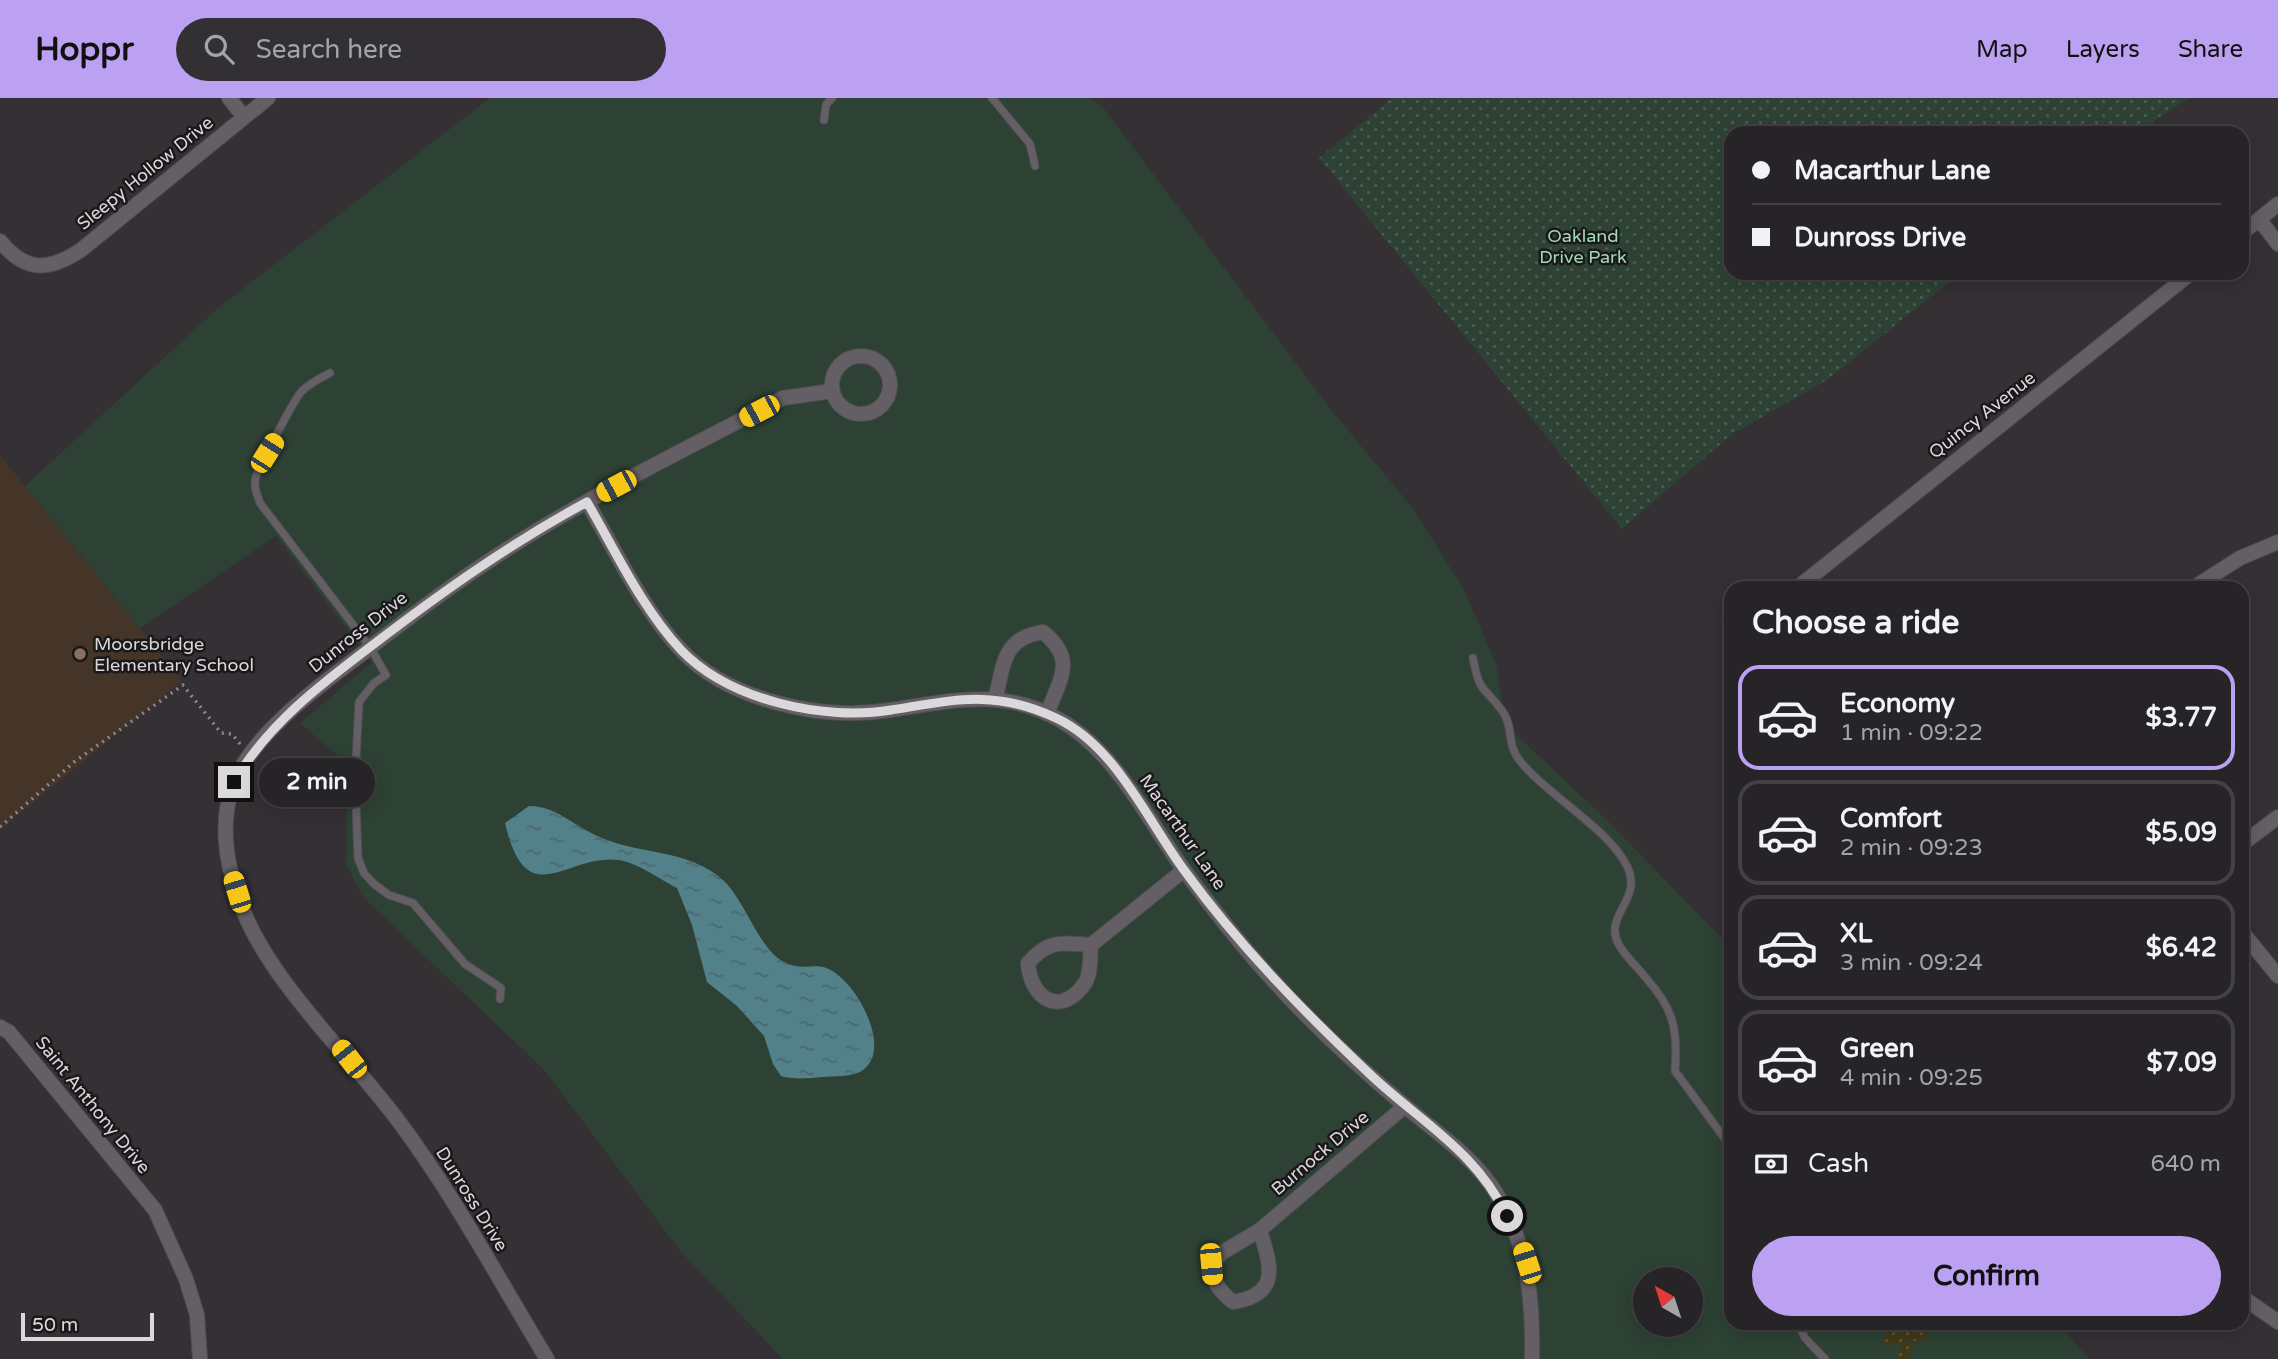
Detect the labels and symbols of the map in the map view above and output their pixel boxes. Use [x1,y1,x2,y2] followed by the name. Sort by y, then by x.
[73,111,217,235] street label: Sleepy Hollow Drive
[1539,225,1627,268] park label: Oakland Drive Park
[1924,367,2040,463] street label: Quincy Avenue
[736,392,783,430] car
[247,430,288,476] car
[593,467,640,505] car
[304,587,412,677] street label: Dunross Drive
[94,633,254,676] place label: Moorsbridge Elementary School
[72,646,88,662] marker: Moorsbridge Elementary School
[258,758,374,806] callout: 2 min
[218,766,250,798] route end
[1135,770,1231,894] street label: Macarthur Lane
[221,869,254,915] car
[31,1032,155,1178] street label: Saint Anthony Drive
[328,1036,371,1082] car
[1267,1106,1373,1200] street label: Burnock Drive
[431,1143,513,1255] street label: Dunross Drive
[1491,1200,1523,1232] route start
[1511,1240,1544,1286] car
[1199,1242,1224,1286] car
[1633,1267,1703,1337] north arrow
[21,1310,154,1342] scale bar

